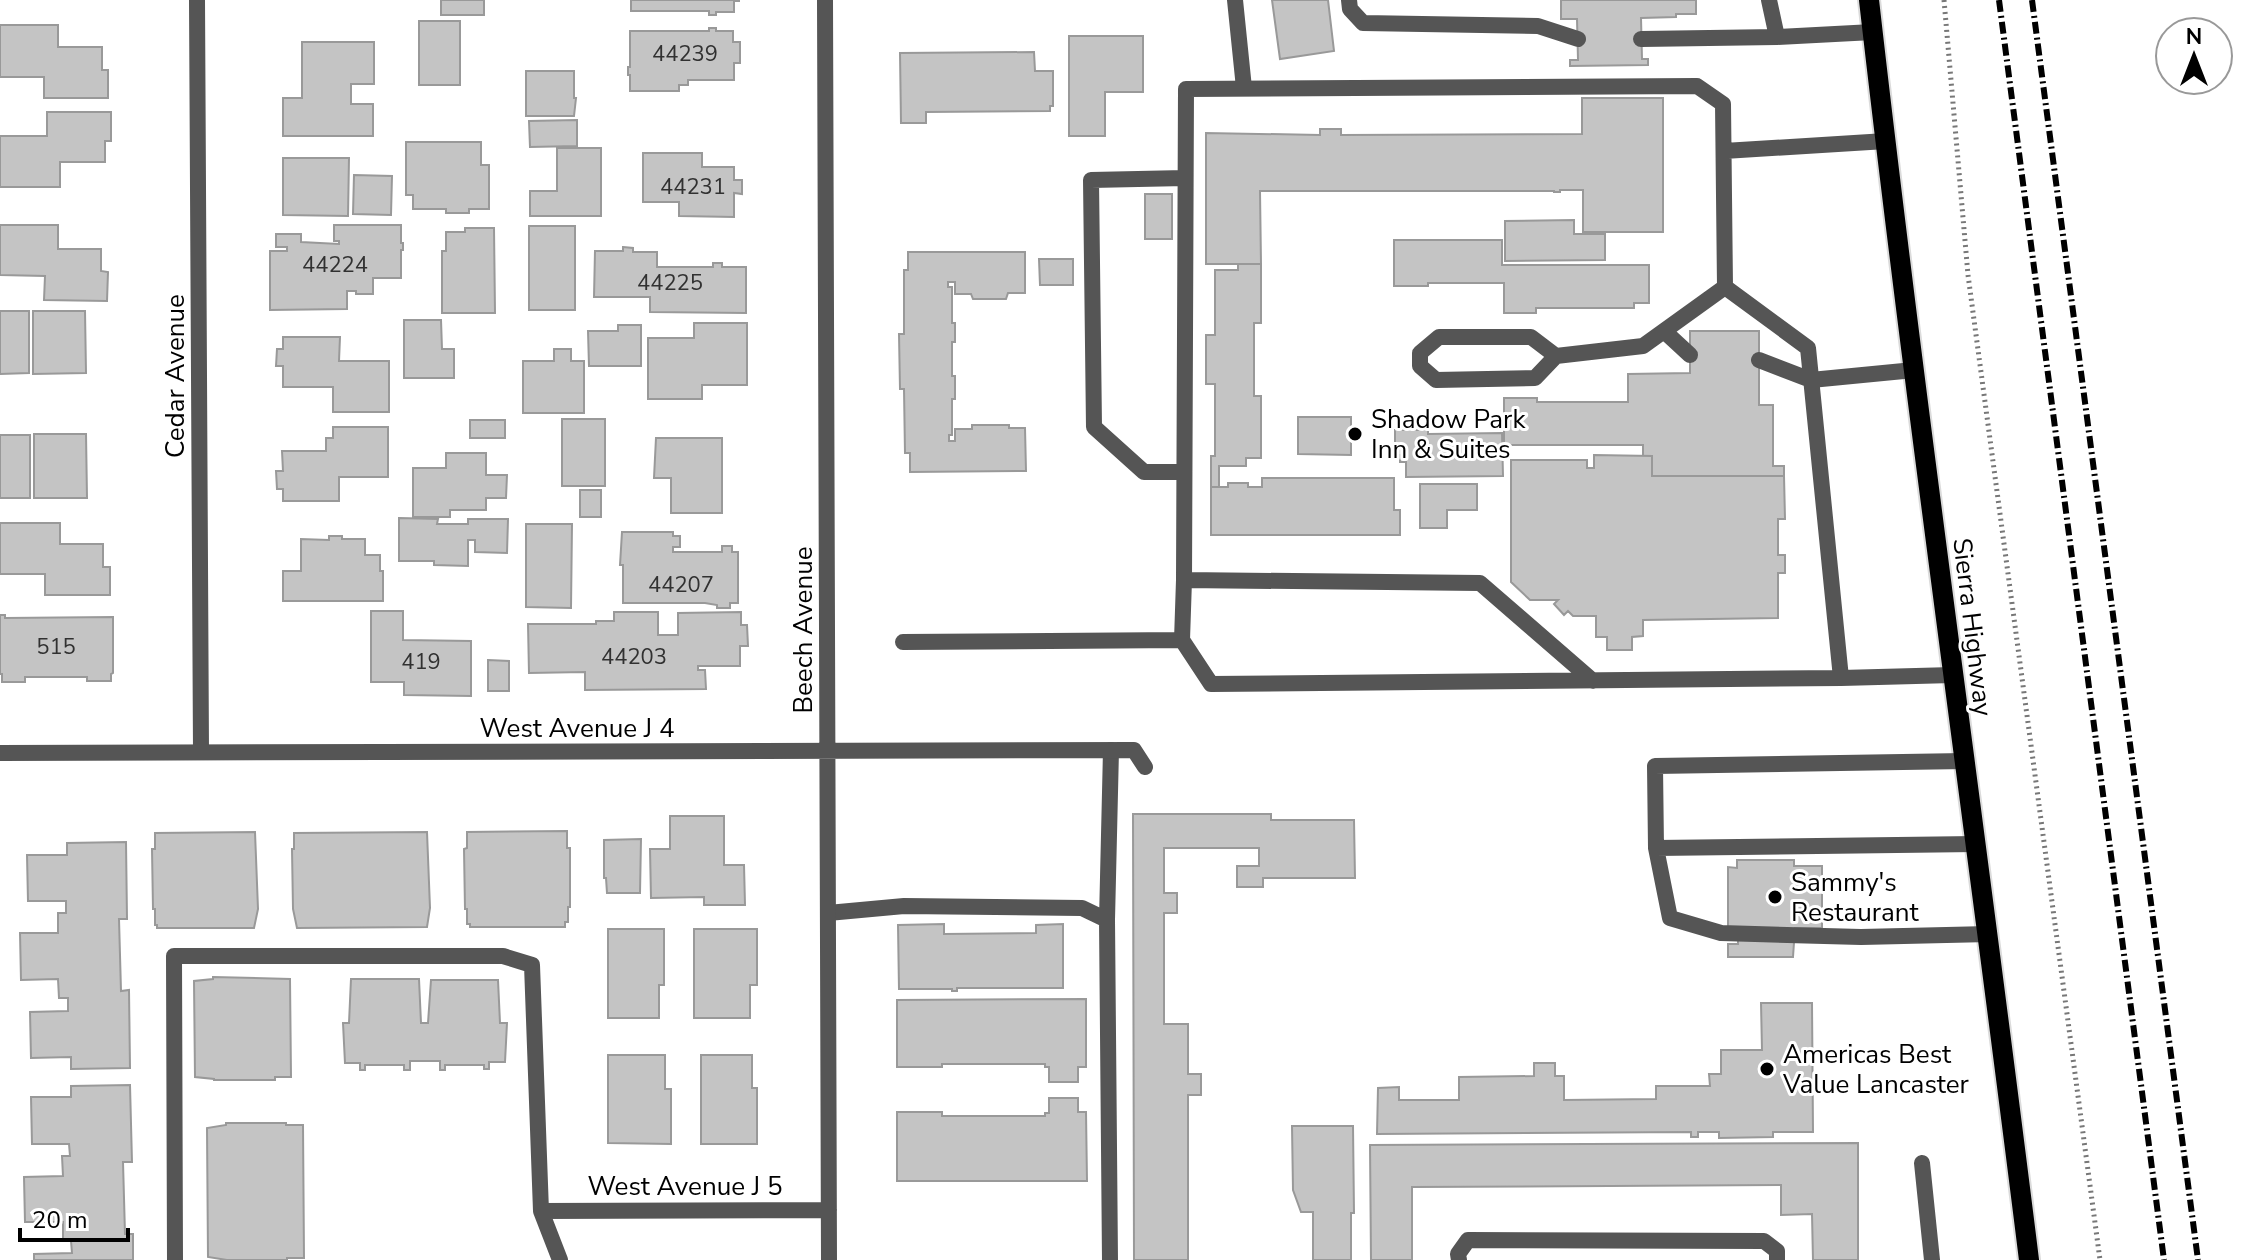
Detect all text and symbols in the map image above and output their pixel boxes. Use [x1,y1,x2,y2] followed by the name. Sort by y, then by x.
[2154,16,2234,96] north arrow
[2186,22,2202,52] text: N
[652,39,718,69] house number: 44239
[660,172,726,202] house number: 44231
[302,250,368,280] house number: 44224
[637,268,703,298] house number: 44225
[158,294,193,458] street label: Cedar Avenue
[1371,402,1526,467] place label: Shadow Park Inn & Suites
[1346,425,1364,443] marker: Shadow Park Inn & Suites
[1944,536,2001,719] street label: Sierra Highway
[786,546,821,714] street label: Beech Avenue
[648,570,714,600] house number: 44207
[36,632,76,662] house number: 515
[601,642,667,672] house number: 44203
[401,647,441,677] house number: 419
[480,711,674,746] street label: West Avenue J 4
[1791,865,1919,930] place label: Sammy's Restaurant
[1766,888,1784,906] marker: Sammy's Restaurant
[1782,1037,1970,1102] place label: Americas Best Value Lancaster
[1758,1060,1776,1078] marker: Americas Best Value Lancaster
[588,1169,782,1204] street label: West Avenue J 5
[20,1192,128,1242] scale bar
[32,1204,88,1236] text: 20 m

